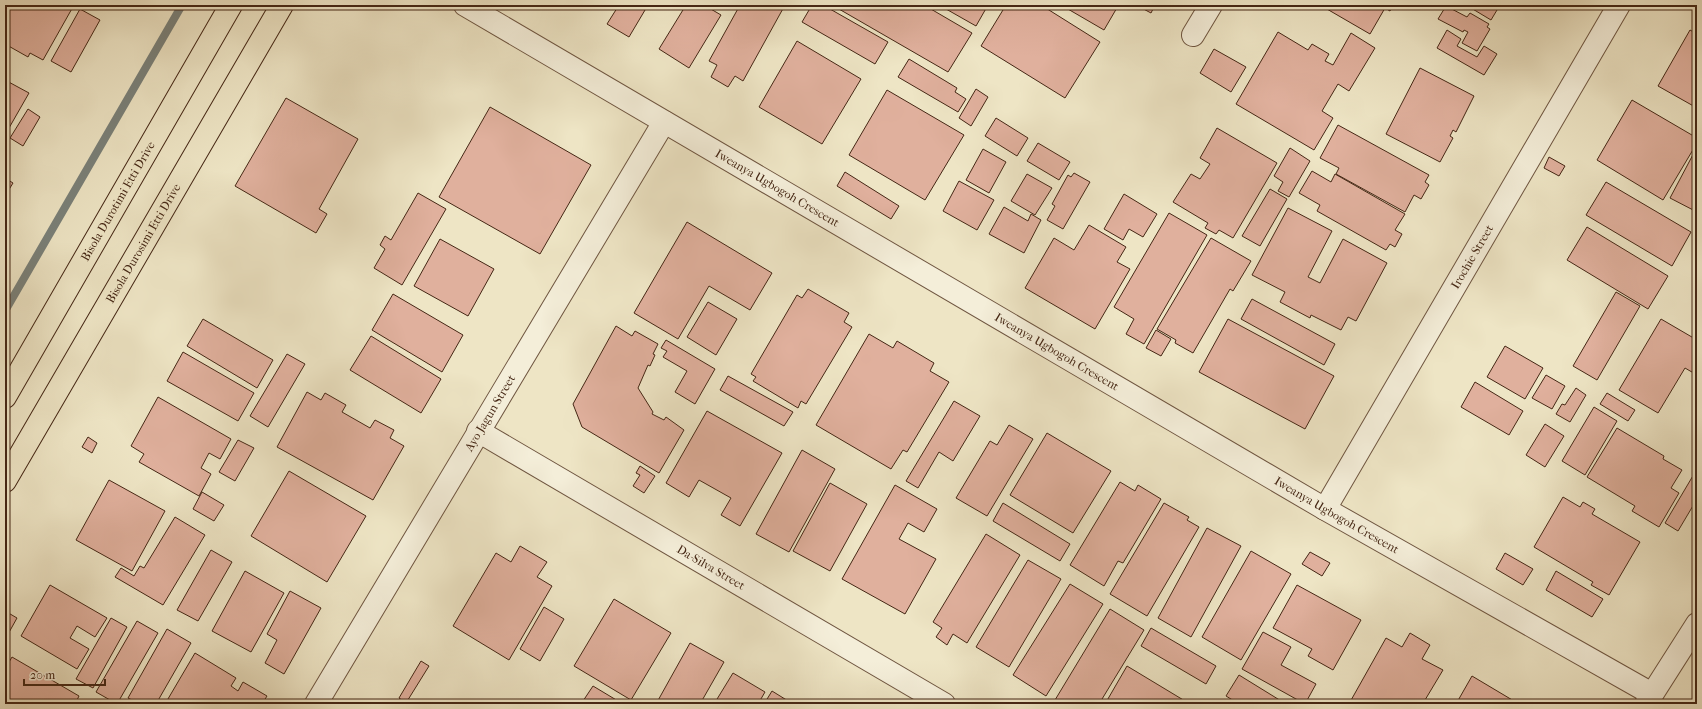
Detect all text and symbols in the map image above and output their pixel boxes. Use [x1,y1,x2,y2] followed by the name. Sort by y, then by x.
[78,139,158,263] street label: Bisola Durotimi Etti Drive
[713,146,842,230] street label: Iweanya Ugbogoh Crescent
[103,181,184,306] street label: Bisola Durosimi Etti Drive
[1448,222,1497,291] street label: Irochie Street
[992,310,1122,394] street label: Iweanya Ugbogoh Crescent
[461,372,519,455] street label: Ayo Jagun Street
[1272,474,1402,557] street label: Iweanya Ugbogoh Crescent
[674,542,748,593] street label: Da-Silva Street
[24,661,105,687] scale bar
[30,668,55,682] text: 20 m

